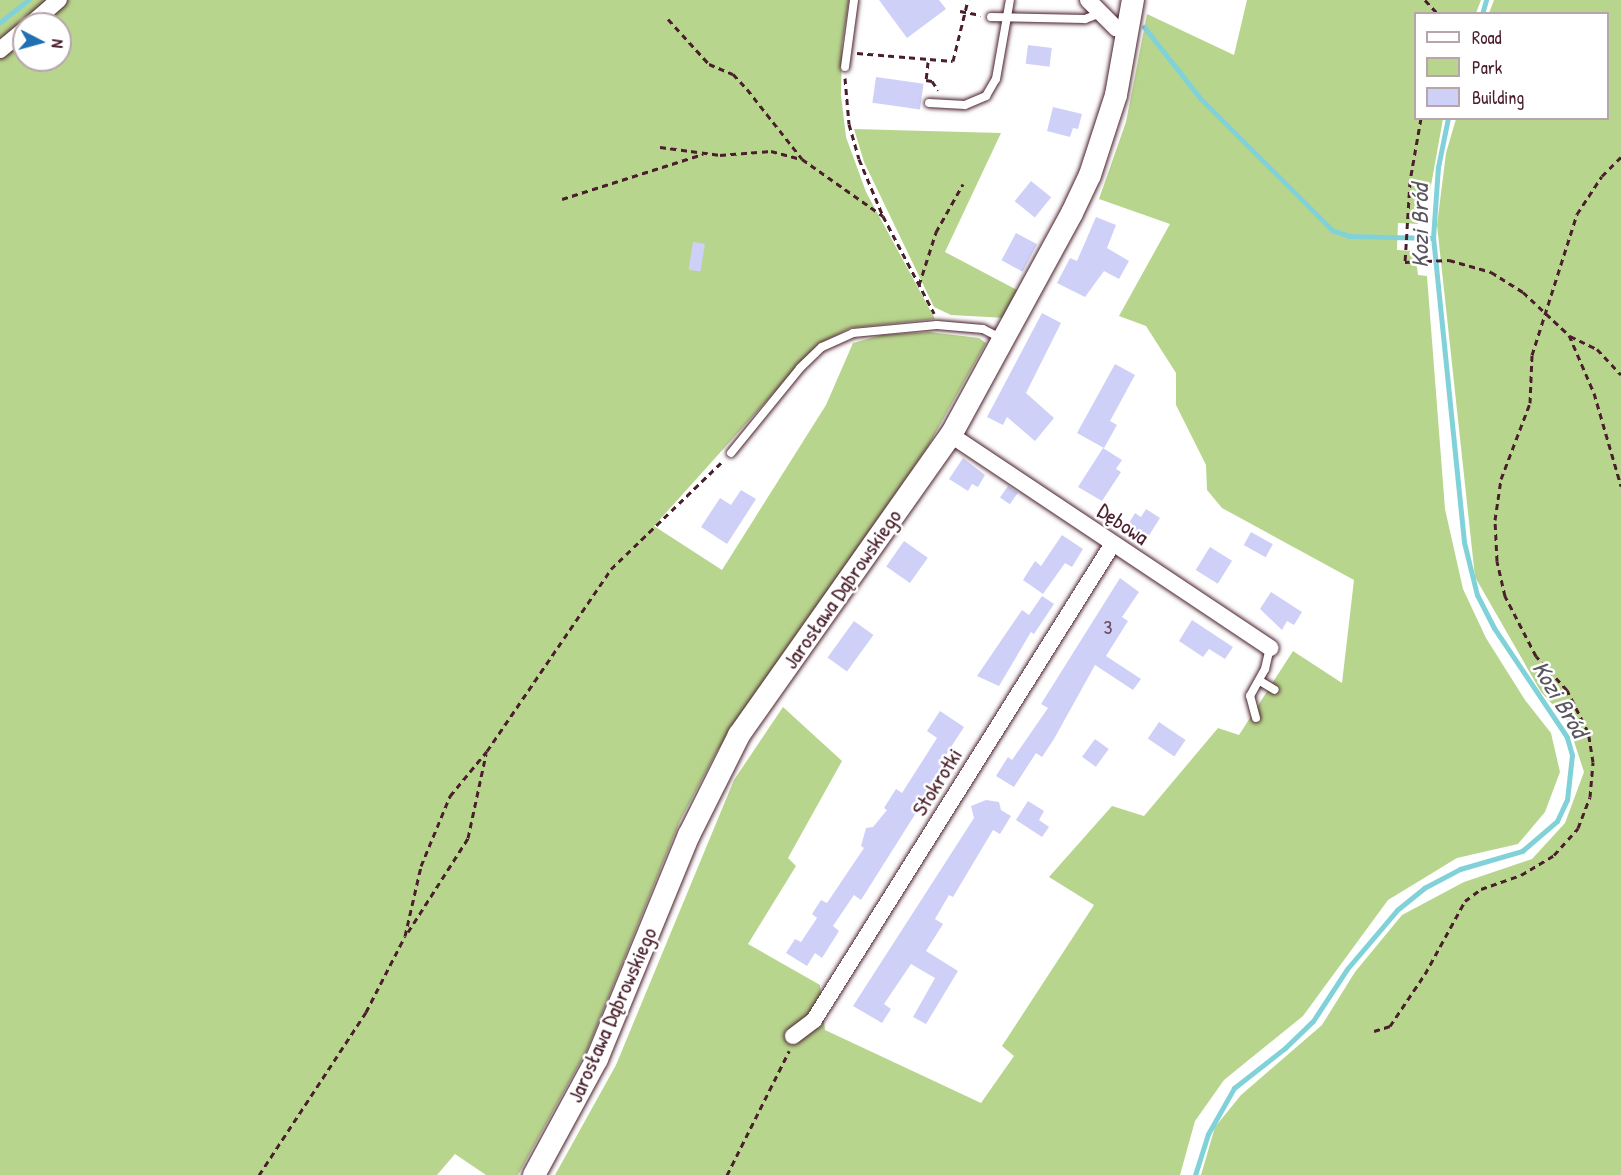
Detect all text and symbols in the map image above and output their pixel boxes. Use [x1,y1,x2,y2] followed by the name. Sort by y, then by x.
[12,12,72,72] north arrow
[1414,12,1609,120] legend
[1472,25,1502,50] text: Road
[47,38,69,49] text: N
[1472,55,1502,80] text: Park
[1472,85,1524,110] text: Building
[1406,184,1434,268] water label: Kozi Bród
[1092,497,1154,551] street label: Dębowa
[777,504,907,674] street label: Jarosława Dąbrowskiego
[1104,614,1112,638] house number: 3
[1526,656,1594,742] water label: Kozi Bród
[906,743,968,821] street label: Stokrotki
[561,923,663,1107] street label: Jarosława Dąbrowskiego

